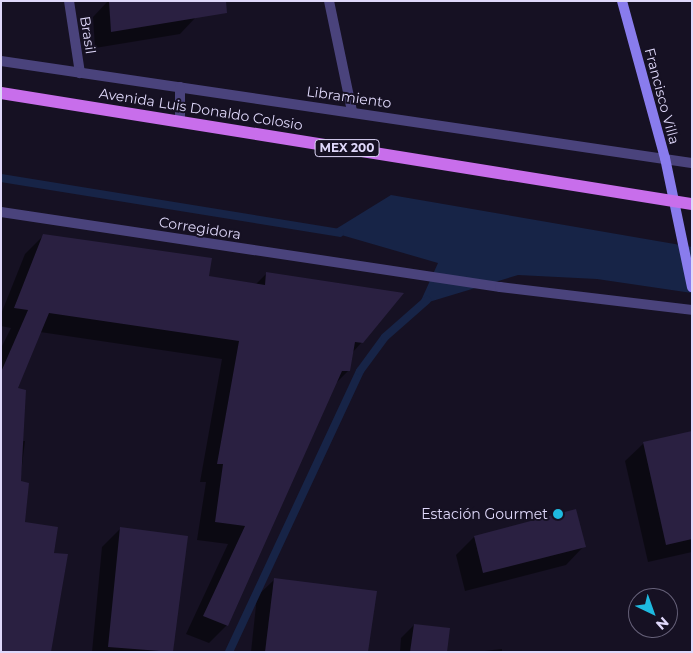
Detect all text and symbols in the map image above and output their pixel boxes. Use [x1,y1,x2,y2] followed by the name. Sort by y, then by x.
[77,15,99,55] street label: Brasil
[641,46,683,146] street label: Francisco Villa
[305,83,393,111] street label: Libramiento
[98,85,304,133] street label: Avenida Luis Donaldo Colosio
[314,138,380,158] road number: MEX 200
[158,213,242,243] street label: Corregidora
[421,506,548,522] place label: Estación Gourmet
[552,508,564,520] marker: Estación Gourmet
[628,588,678,638] north arrow
[652,613,673,634] text: N

